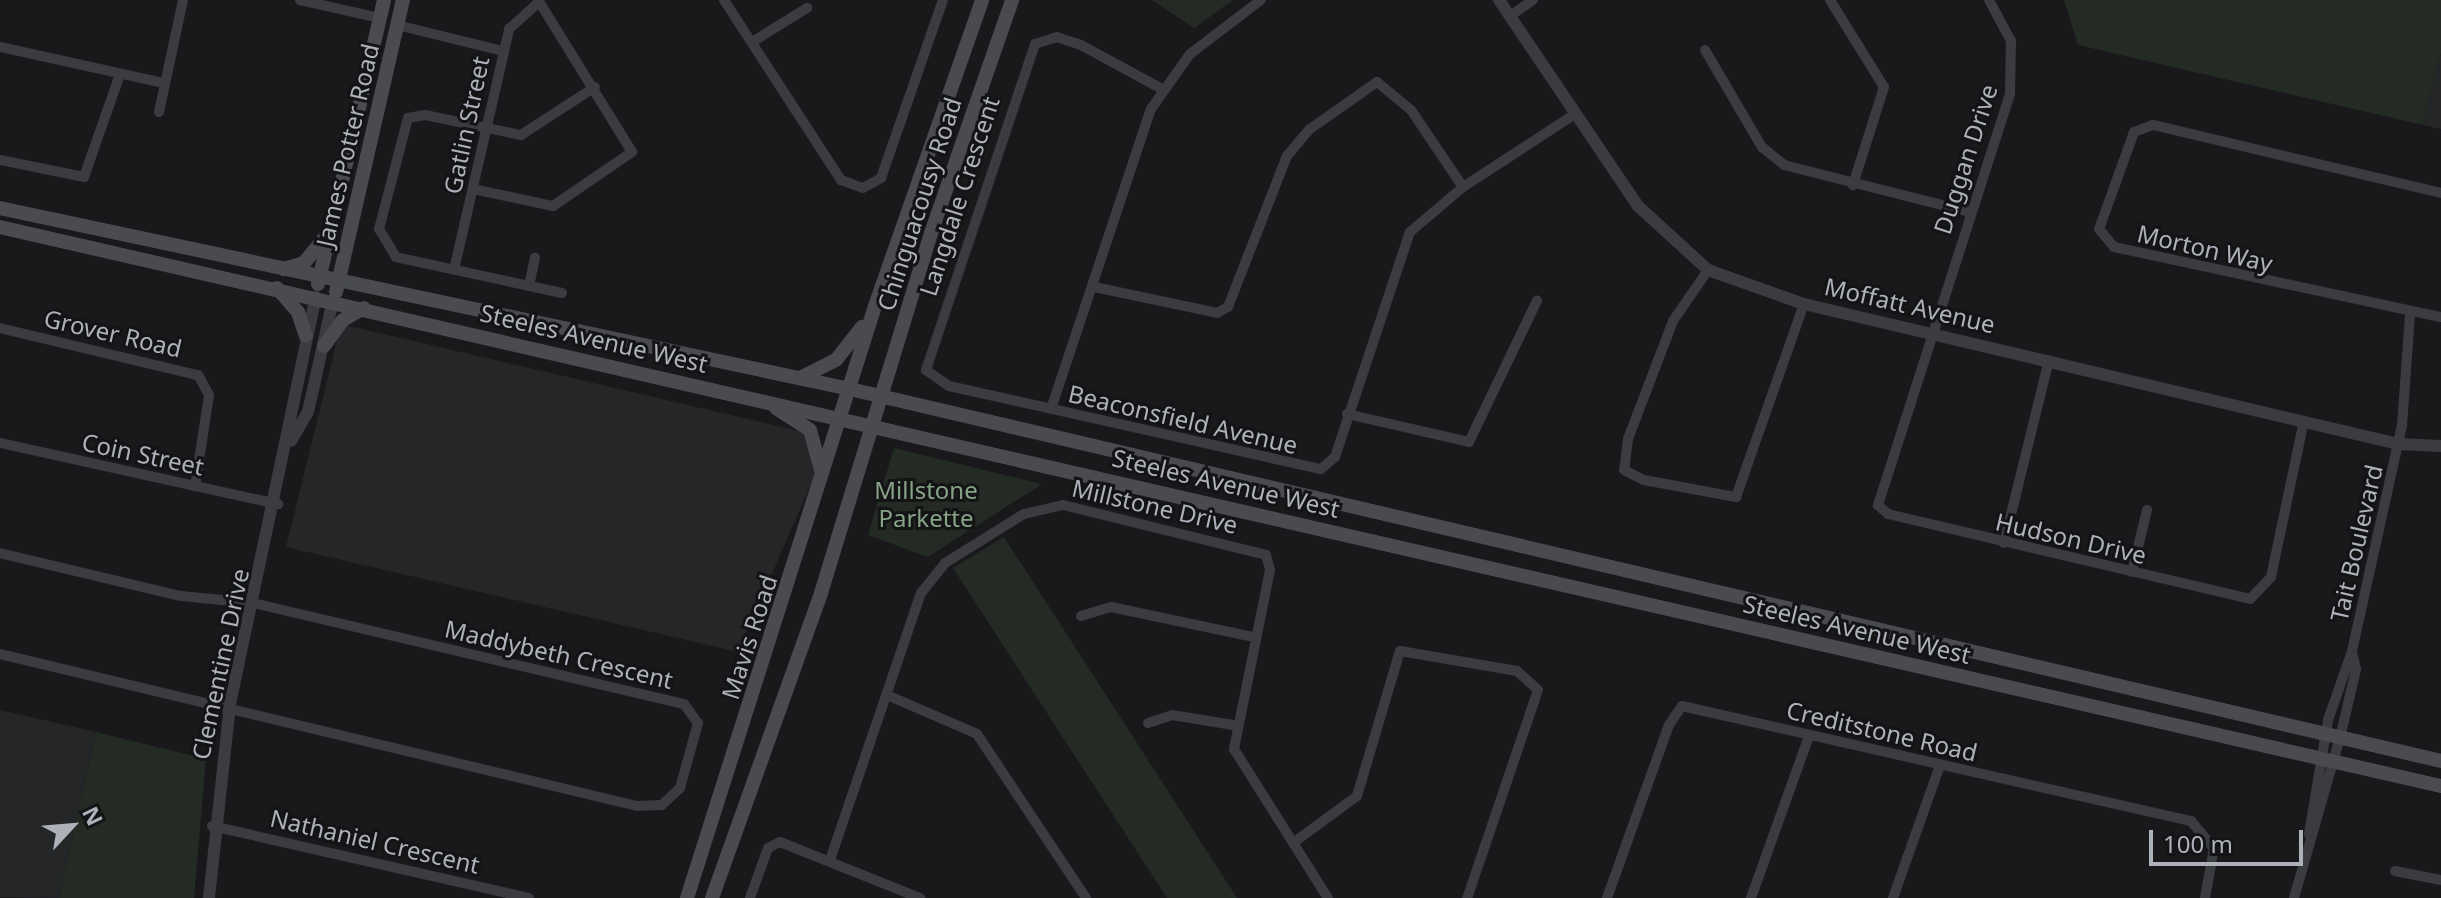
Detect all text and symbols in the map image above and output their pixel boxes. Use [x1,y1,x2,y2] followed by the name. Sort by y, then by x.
[310,41,384,249] street label: James Potter Road
[437,54,495,196] street label: Gatlin Street
[1927,80,2003,238] street label: Duggan Drive
[913,93,1005,299] street label: Langdale Crescent
[871,94,967,314] street label: Chinguacousy Road
[2135,218,2275,278] street label: Morton Way
[1822,271,1998,339] street label: Moffatt Avenue
[478,298,710,378] street label: Steeles Avenue West
[41,303,185,363] street label: Grover Road
[1066,379,1300,459] street label: Beaconsfield Avenue
[79,427,207,481] street label: Coin Street
[1110,443,1342,523] street label: Steeles Avenue West
[2324,462,2388,624] street label: Tait Boulevard
[1069,473,1241,539] street label: Millstone Drive
[874,476,978,532] park label: Millstone Parkette
[1993,507,2149,569] street label: Hudson Drive
[186,566,254,762] street label: Clementine Drive
[715,571,783,703] street label: Mavis Road
[1741,589,1973,669] street label: Steeles Avenue West
[442,614,676,694] street label: Maddybeth Crescent
[1784,695,1980,767] street label: Creditstone Road
[32,786,112,866] north arrow
[76,801,111,830] text: N
[268,803,482,879] street label: Nathaniel Crescent
[2153,814,2307,864] scale bar
[2163,827,2233,860] text: 100 m

